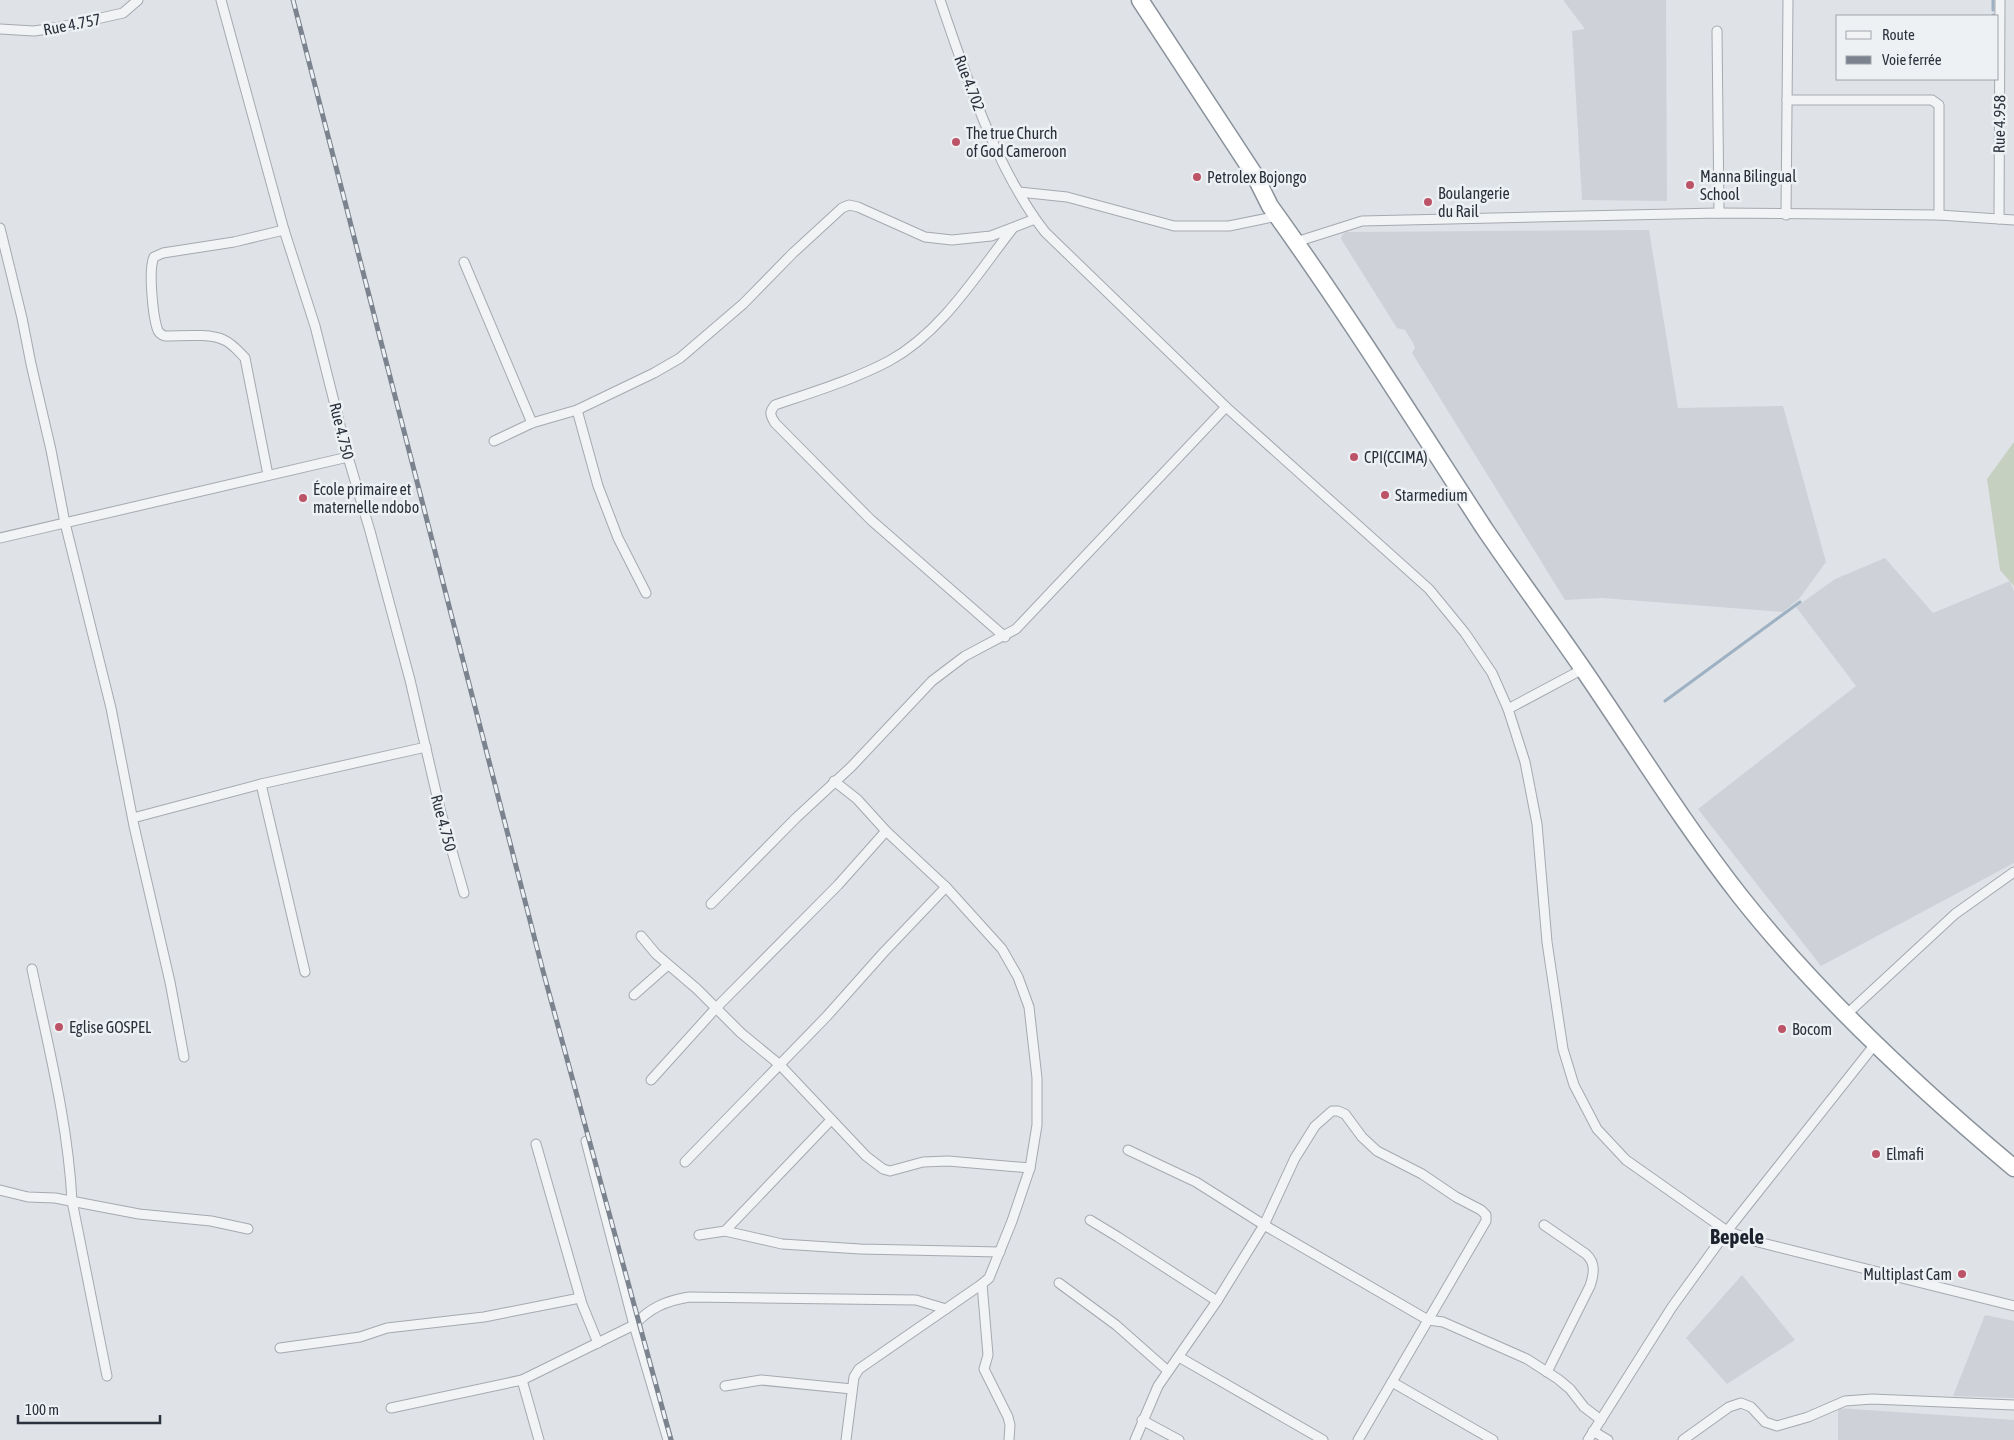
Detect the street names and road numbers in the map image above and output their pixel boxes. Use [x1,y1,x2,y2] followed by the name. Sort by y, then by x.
[42,10,102,38] street label: Rue 4.757
[951,53,989,113] street label: Rue 4.702
[1989,95,2009,153] street label: Rue 4.958
[326,401,358,461] street label: Rue 4.750
[428,793,460,853] street label: Rue 4.750

